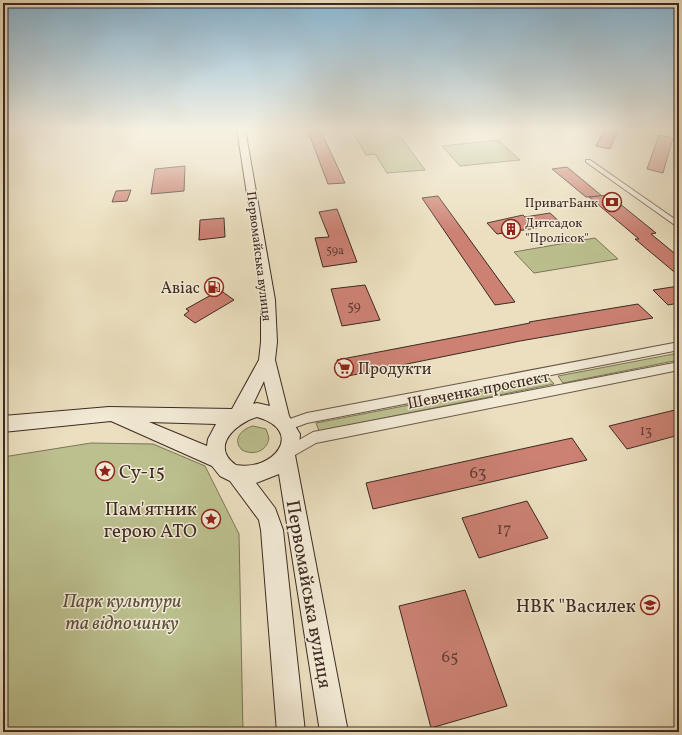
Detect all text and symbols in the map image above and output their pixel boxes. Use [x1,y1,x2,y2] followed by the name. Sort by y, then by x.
[241,190,275,322] street label: Первомайська вулиця
[601,191,623,213] bank icon: ПриватБанк
[525,195,598,213] place label: ПриватБанк
[525,215,589,248] place label: Дитсадок "Пролісок"
[500,218,522,240] building icon: Дитсадок "Пролісок"
[326,243,344,259] house number: 59а
[203,276,225,298] fuel station icon: Авіас
[161,278,200,300] place label: Авіас
[347,297,361,316] house number: 59
[333,357,355,379] supermarket icon: Продукти
[358,359,432,381] place label: Продукти
[405,366,551,416] street label: Шевченка проспект
[640,422,652,441] house number: 13
[94,460,116,482] place icon: Су-15
[119,460,165,486] place label: Су-15
[469,462,487,485] house number: 63
[104,497,197,545] place label: Пам'ятник герою АТО
[279,498,337,691] street label: Первомайська вулиця
[200,508,222,530] place icon: Пам'ятник герою АТО
[497,518,511,541] house number: 17
[63,589,182,637] park label: Парк культури та відпочинку
[516,594,636,620] place label: НВК "Василек
[639,594,661,616] school or university icon: НВК "Василек
[442,646,458,669] house number: 65

